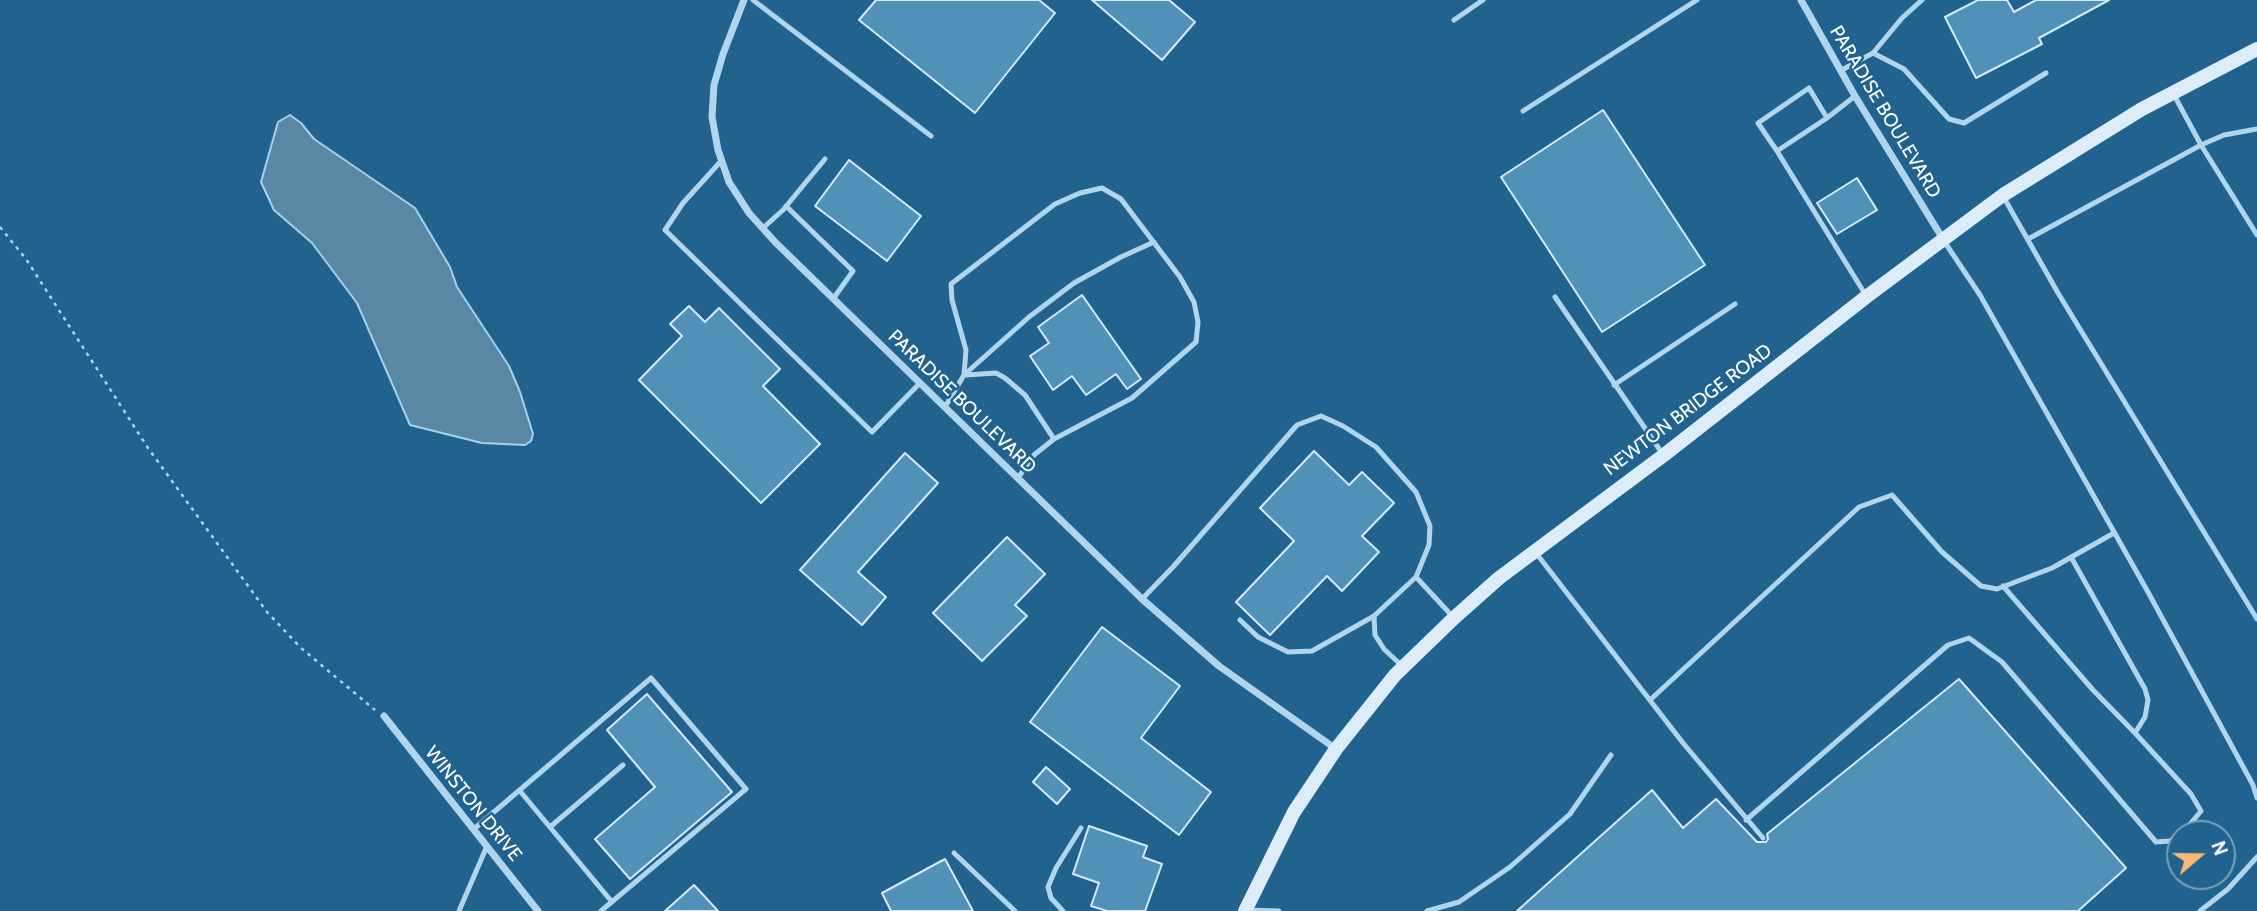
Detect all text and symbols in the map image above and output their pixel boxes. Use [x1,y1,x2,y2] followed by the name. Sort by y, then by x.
[1825,22,1945,202] street label: PARADISE BOULEVARD
[883,325,1041,479] street label: PARADISE BOULEVARD
[1600,339,1776,481] street label: NEWTON BRIDGE ROAD
[420,742,526,866] street label: WINSTON DRIVE
[2166,820,2236,890] north arrow
[2206,838,2232,859] text: N

